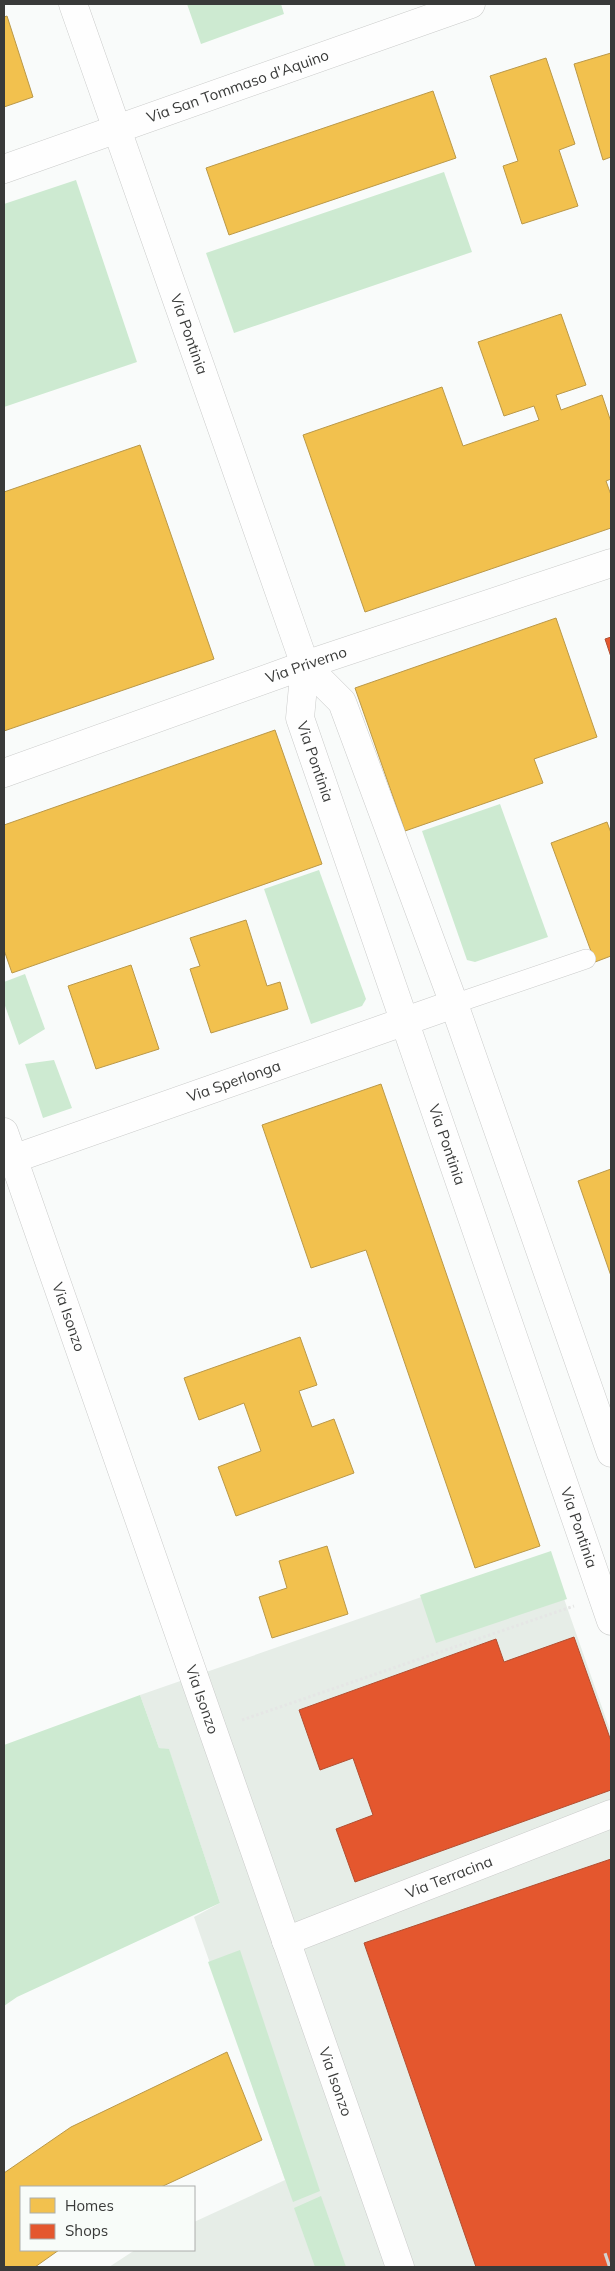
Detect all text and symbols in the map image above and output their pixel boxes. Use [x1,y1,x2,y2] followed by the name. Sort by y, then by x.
[144,45,331,127] street label: Via San Tommaso d'Aquino
[167,291,212,377] street label: Via Pontinia
[263,642,349,687] street label: Via Priverno
[293,719,338,804] street label: Via Pontinia
[184,1056,283,1106] street label: Via Sperlonga
[425,1102,470,1187] street label: Via Pontinia
[48,1280,90,1354] street label: Via Isonzo
[557,1485,602,1570] street label: Via Pontinia
[182,1662,223,1736] street label: Via Isonzo
[403,1851,495,1902] street label: Via Terracina
[315,2045,357,2119] street label: Via Isonzo
[20,2186,195,2251] legend
[65,2196,114,2215] text: Homes
[65,2221,108,2240] text: Shops

